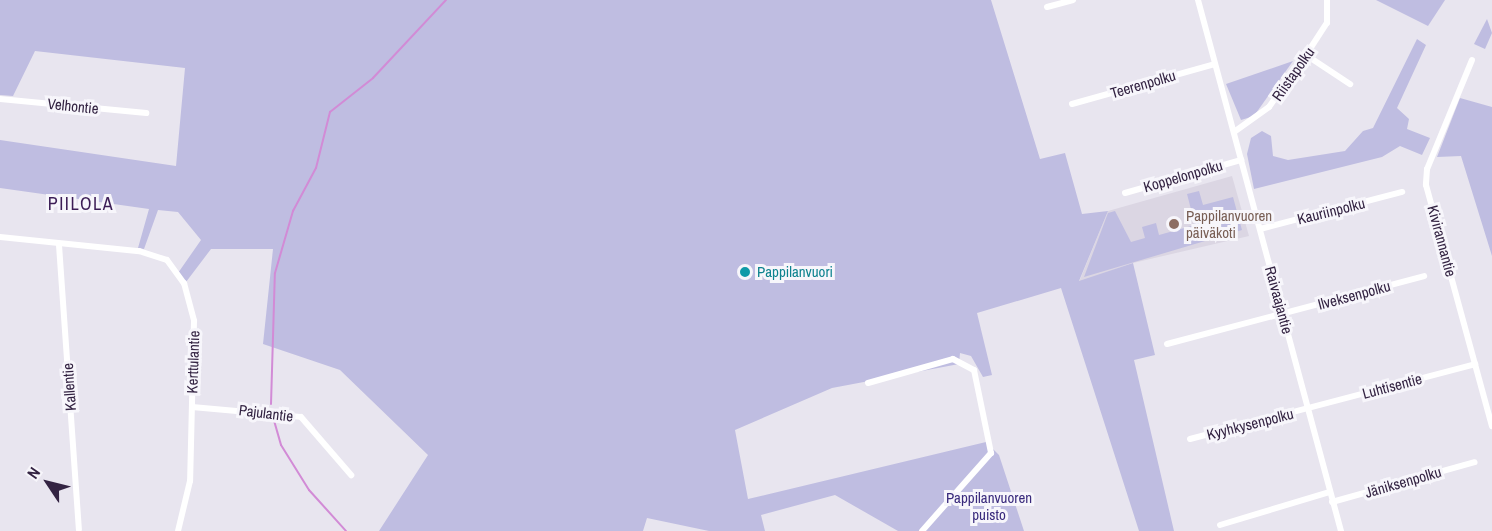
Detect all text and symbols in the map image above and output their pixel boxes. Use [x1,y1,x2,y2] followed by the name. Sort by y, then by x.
[1268,44,1318,104] street label: Riistapolku
[1108,66,1178,102] street label: Teerenpolku
[47,94,99,118] street label: Velhontie
[1141,156,1225,196] street label: Koppelonpolku
[48,193,114,215] district label: PIILOLA
[1295,194,1367,228] street label: Kauriinpolku
[1424,203,1460,279] street label: Kivirannantie
[1186,206,1272,241] place label: Pappilanvuoren päiväkoti
[1167,217,1181,231] marker: Pappilanvuoren päiväkoti
[757,263,833,281] place label: Pappilanvuori
[1261,264,1297,336] street label: Raivaajantie
[738,265,752,279] marker: Pappilanvuori
[1316,277,1392,313] street label: Ilveksenpolku
[183,330,203,394] street label: Kerttulantie
[58,362,80,412] street label: Kallentie
[1360,369,1424,403] street label: Luhtisentie
[238,401,294,425] street label: Pajulantie
[1205,405,1295,443] street label: Kyyhkysenpolku
[18,453,78,513] north arrow
[22,462,45,483] text: N
[1363,463,1443,501] street label: Jäniksenpolku
[946,488,1032,523] park label: Pappilanvuoren puisto

